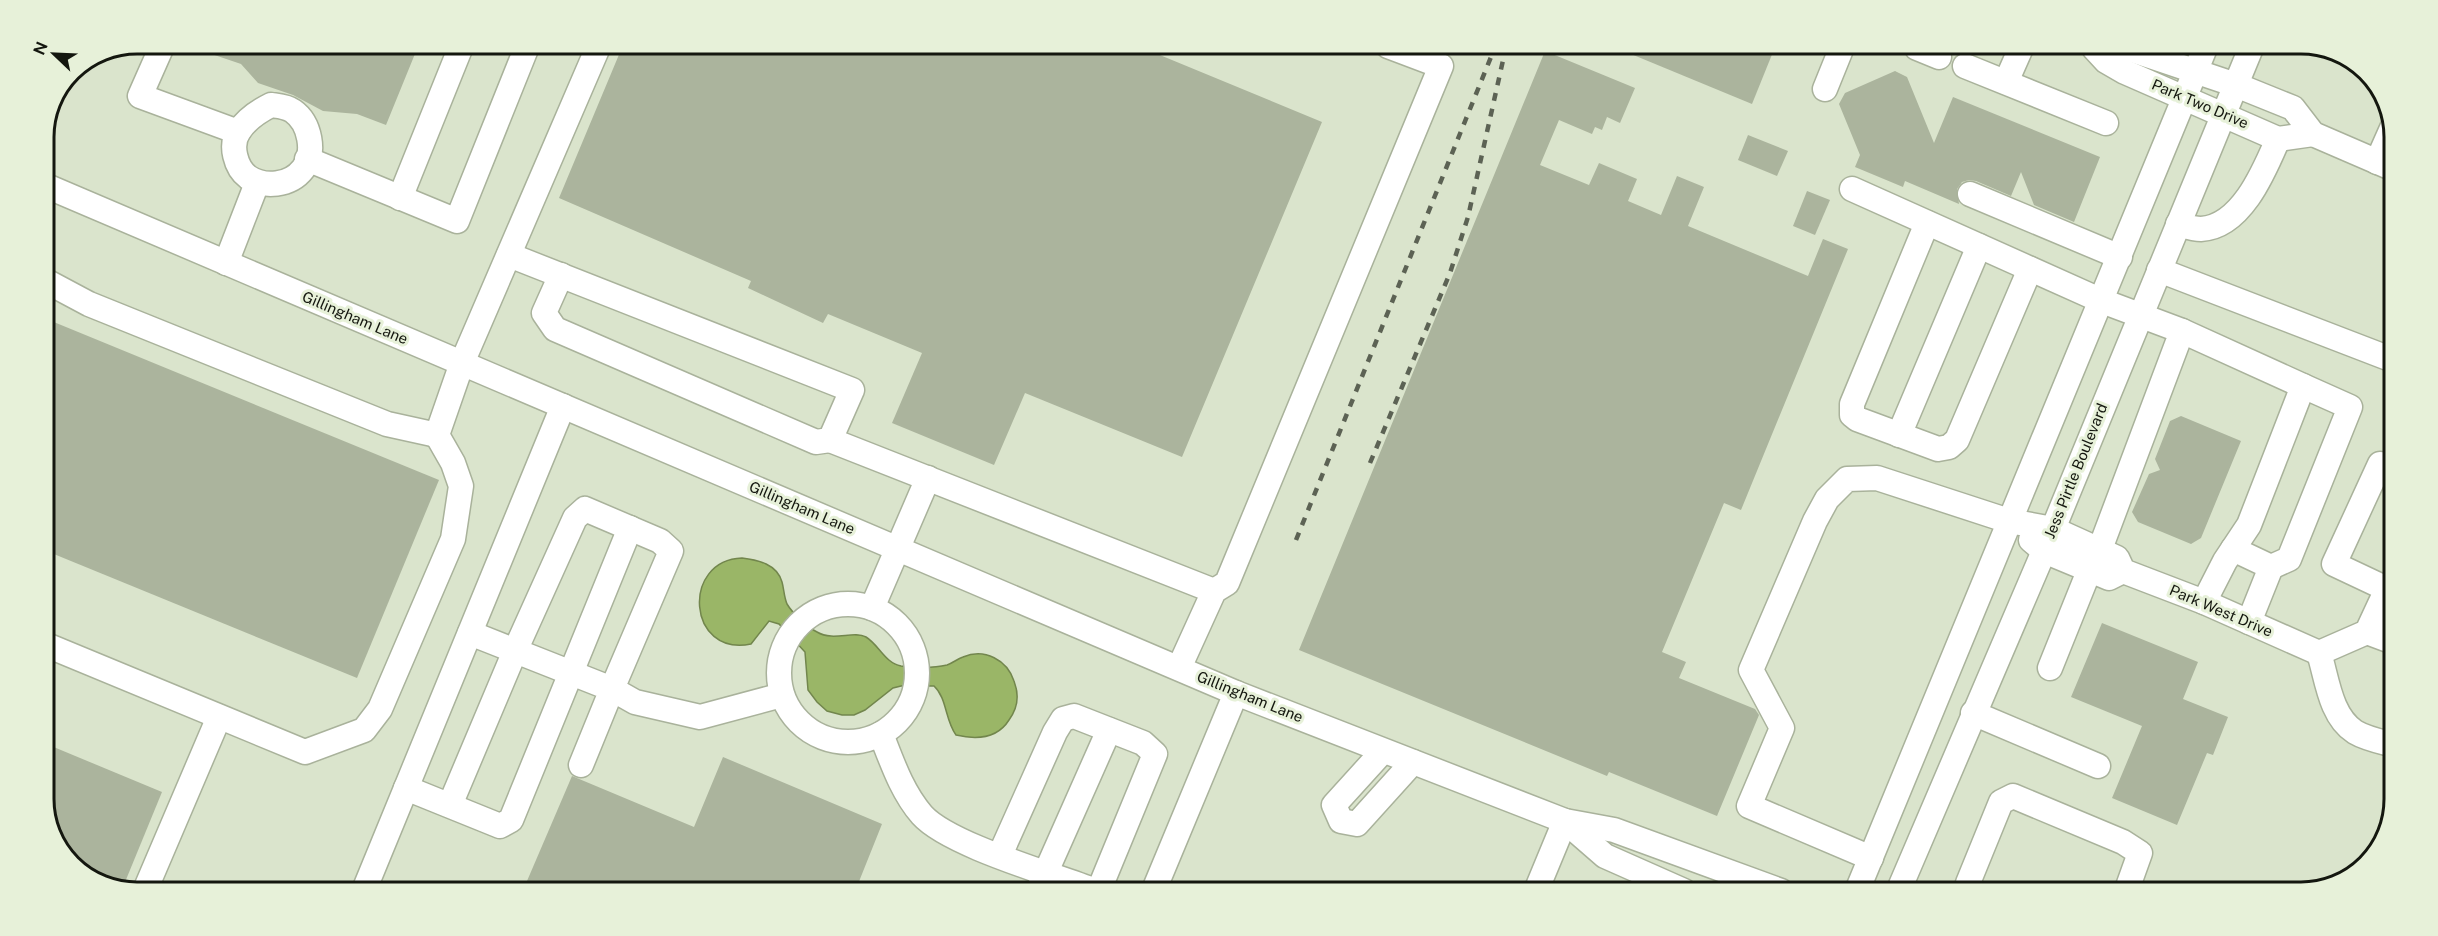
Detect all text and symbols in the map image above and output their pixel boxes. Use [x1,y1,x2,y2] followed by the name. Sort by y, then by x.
[24,24,84,84] north arrow
[29,39,52,58] text: N
[2149,76,2251,132] street label: Park Two Drive
[300,288,410,347] street label: Gillingham Lane
[2041,401,2110,541] street label: Jess Pirtle Boulevard
[747,478,857,537] street label: Gillingham Lane
[2167,581,2275,640] street label: Park West Drive
[1195,668,1306,726] street label: Gillingham Lane

